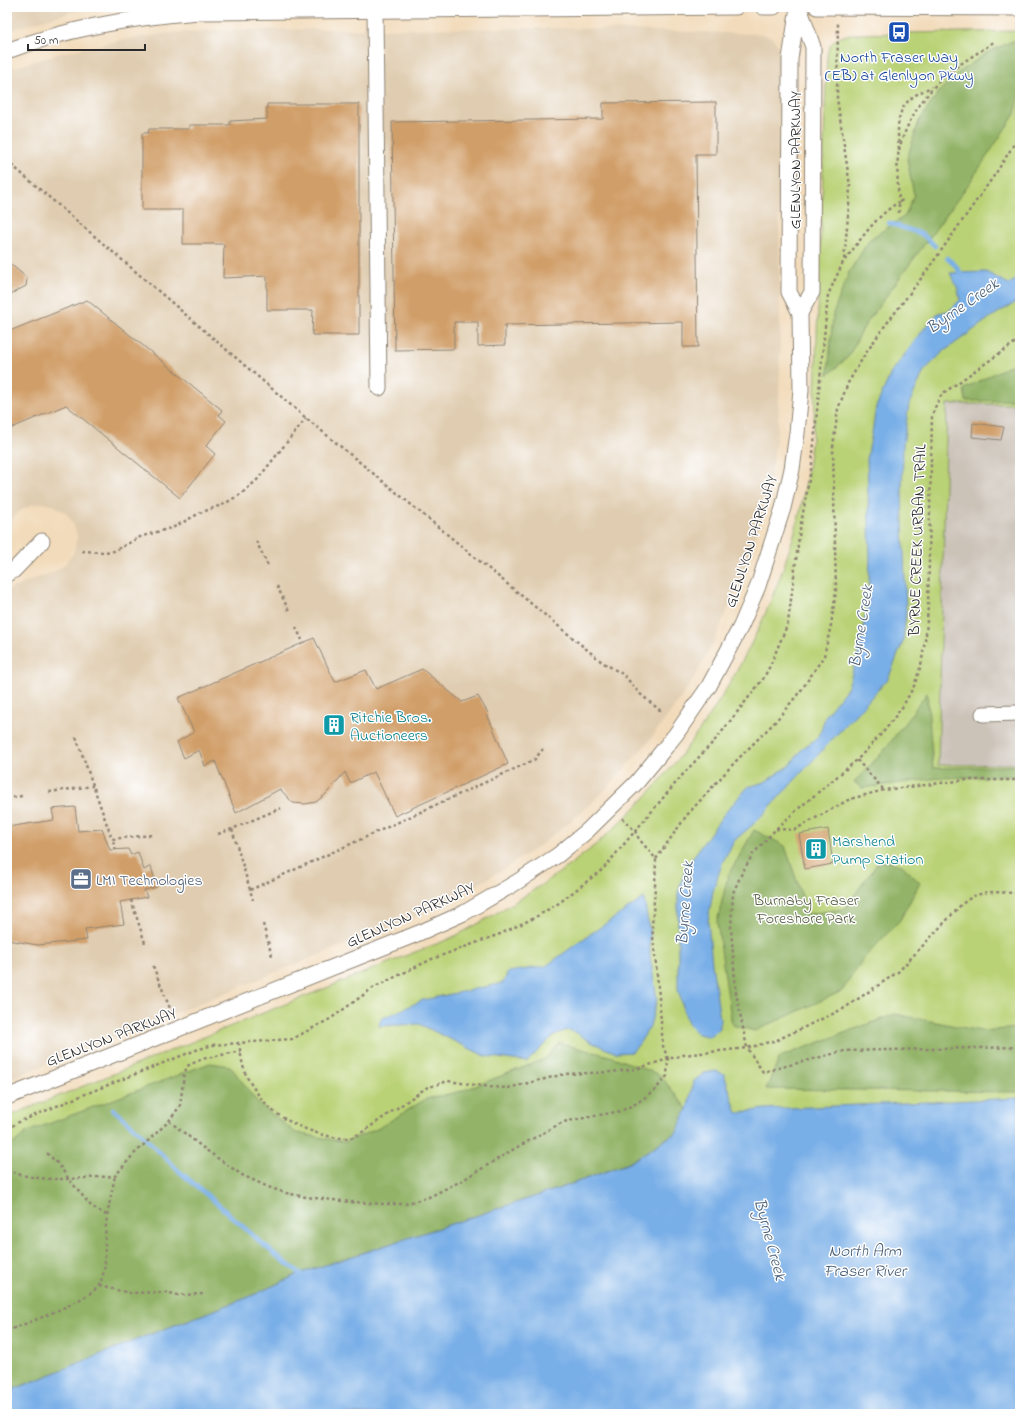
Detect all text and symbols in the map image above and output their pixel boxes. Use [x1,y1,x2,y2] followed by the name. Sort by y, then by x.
[886,19,912,45] bus stop icon: North Fraser Way (EB) at Glenlyon Pkwy
[28,26,145,52] scale bar
[34,32,58,50] text: 50 m
[825,46,973,88] place label: North Fraser Way (EB) at Glenlyon Pkwy
[784,90,808,229] street label: GLENLYON PARKWAY
[921,271,1006,341] water label: Byrne Creek
[903,444,933,638] street label: BYRNE CREEK URBAN TRAIL
[719,472,785,611] street label: GLENLYON PARKWAY
[843,581,882,670] water label: Byrne Creek
[350,706,431,748] place label: Ritchie Bros. Auctioneers
[321,712,347,738] building icon: Ritchie Bros. Auctioneers
[832,830,923,872] place label: Marshend Pump Station
[803,836,829,862] building icon: Marshend Pump Station
[670,859,702,946] water label: Byrne Creek
[68,866,94,892] office icon: LMI Technologies
[96,869,203,893] place label: LMI Technologies
[343,876,479,955] street label: GLENLYON PARKWAY
[752,889,859,931] park label: Burnaby Fraser Foreshore Park
[43,1002,181,1074] street label: GLENLYON PARKWAY
[746,1196,793,1285] water label: Byrne Creek
[824,1239,909,1284] water label: North Arm Fraser River

